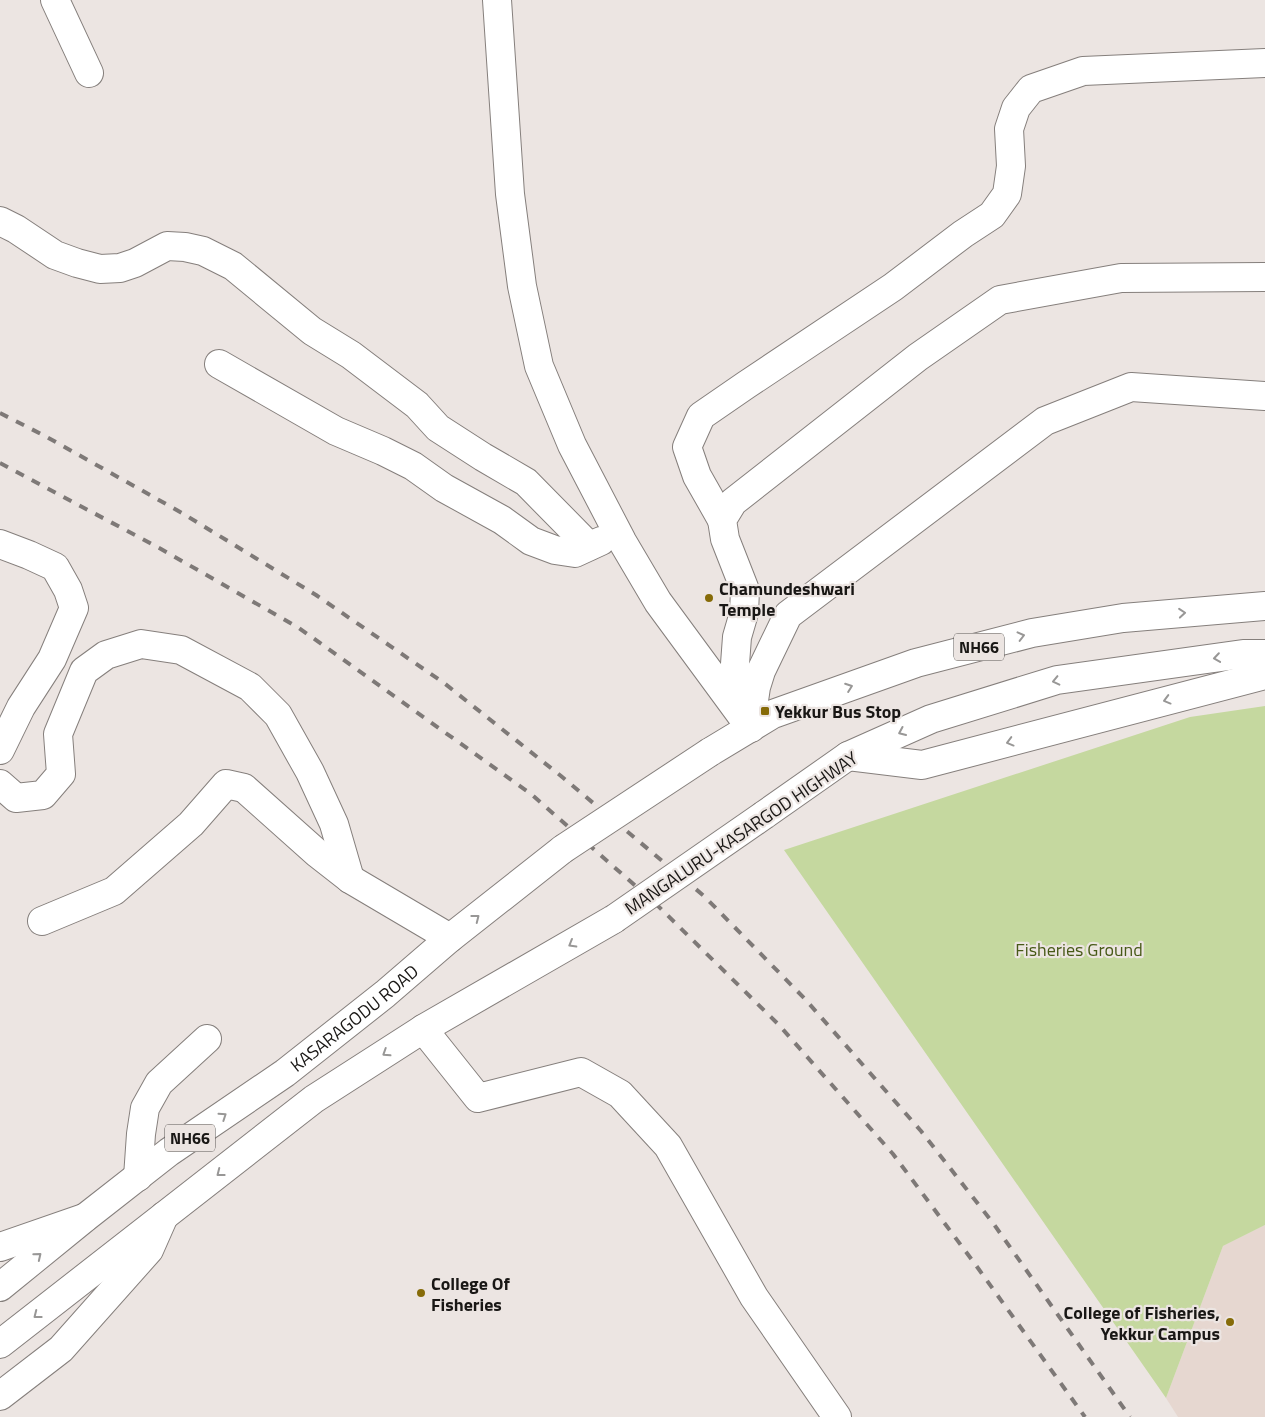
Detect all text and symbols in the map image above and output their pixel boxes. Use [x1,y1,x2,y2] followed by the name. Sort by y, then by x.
[719,575,855,623] place label: Chamundeshwari Temple
[703,592,715,604] marker: Chamundeshwari Temple
[1178,608,1186,619] one-way arrow
[1017,631,1025,642] one-way arrow
[954,634,1004,660] road number: NH66
[1212,652,1220,663] one-way arrow
[1051,675,1060,686] one-way arrow
[844,683,852,693] one-way arrow
[1164,695,1172,705] one-way arrow
[775,698,901,725] place label: Yekkur Bus Stop
[759,705,771,717] marker: Yekkur Bus Stop
[898,726,907,737] one-way arrow
[1006,736,1014,747] one-way arrow
[619,744,863,921] street label: MANGALURU-KASARGOD HIGHWAY
[470,915,479,923] one-way arrow
[1015,936,1143,963] park label: Fisheries Ground
[568,937,577,947] one-way arrow
[284,958,424,1078] street label: KASARAGODU ROAD
[383,1046,392,1056] one-way arrow
[218,1112,227,1122] one-way arrow
[165,1124,215,1152] road number: NH66
[217,1167,226,1175] one-way arrow
[32,1254,41,1262] one-way arrow
[431,1270,511,1318] place label: College Of Fisheries
[415,1287,427,1299] marker: College Of Fisheries
[1064,1299,1220,1347] place label: College of Fisheries, Yekkur Campus
[34,1310,43,1318] one-way arrow
[1224,1316,1236,1328] marker: College of Fisheries, Yekkur Campus

